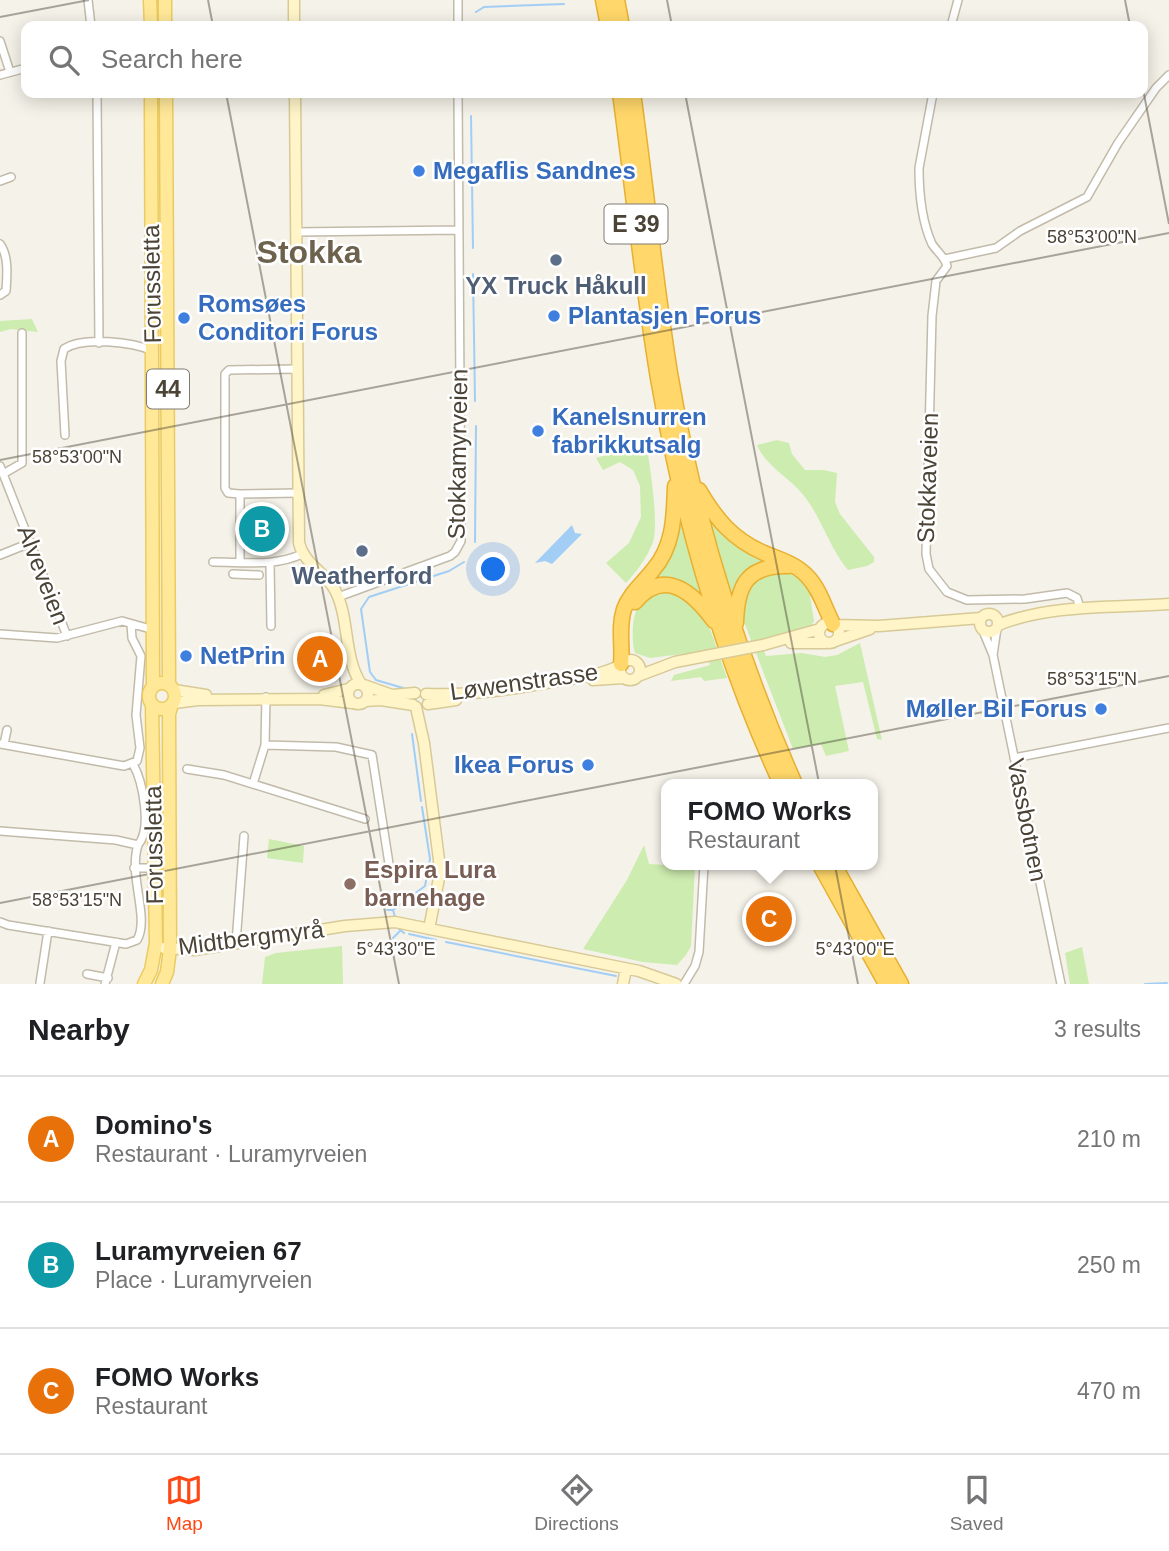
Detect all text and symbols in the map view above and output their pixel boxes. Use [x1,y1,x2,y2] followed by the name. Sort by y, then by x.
[21,21,1148,98] search box
[45,41,83,79] icon: search
[101,44,243,74] text: Search here
[433,157,636,184] place label: Megaflis Sandnes
[411,163,427,179] marker: Megaflis Sandnes
[604,204,668,244] road number: E 39
[137,224,166,344] street label: Forussletta
[1047,227,1137,247] text: 58°53'00"N
[257,234,362,270] district label: Stokka
[548,252,564,268] marker: YX Truck Håkull
[465,272,647,299] place label: YX Truck Håkull
[198,290,378,345] place label: Romsøes Conditori Forus
[568,302,761,329] place label: Plantasjen Forus
[546,308,562,324] marker: Plantasjen Forus
[176,310,192,326] marker: Romsøes Conditori Forus
[443,368,472,540] street label: Stokkamyrveien
[147,370,189,408] road number: 44
[552,403,707,458] place label: Kanelsnurren fabrikkutsalg
[912,412,943,544] street label: Stokkaveien
[530,423,546,439] marker: Kanelsnurren fabrikkutsalg
[32,447,122,467] text: 58°53'00"N
[239,503,285,555] pin: B
[12,521,75,628] street label: Alveveien
[354,543,370,559] marker: Weatherford
[476,552,510,586] your location
[292,562,432,589] place label: Weatherford
[297,633,343,685] pin: A
[200,642,285,669] place label: NetPrin
[178,648,194,664] marker: NetPrin
[448,658,600,705] street label: Løwenstrasse
[1047,669,1137,689] text: 58°53'15"N
[906,695,1087,722] place label: Møller Bil Forus
[1093,701,1109,717] marker: Møller Bil Forus
[454,751,574,778] place label: Ikea Forus
[1002,756,1053,884] street label: Vassbotnen
[580,757,596,773] marker: Ikea Forus
[661,779,878,870] popup
[139,785,168,905] street label: Forussletta
[687,796,852,826] text: FOMO Works
[687,827,800,853] text: Restaurant
[364,856,497,911] place label: Espira Lura barnehage
[342,876,358,892] marker: Espira Lura barnehage
[32,890,122,910] text: 58°53'15"N
[746,893,792,945] pin: C
[176,915,326,960] street label: Midtbergmyrå
[356,939,436,959] text: 5°43'30"E
[815,939,895,959] text: 5°43'00"E
[28,1013,130,1046] text: Nearby
[1054,1016,1141,1042] text: 3 results
[95,1110,212,1140] text: Domino's
[43,1126,59,1152] text: A
[1077,1126,1141,1152] text: 210 m
[95,1141,367,1167] text: Restaurant · Luramyrveien
[95,1236,302,1266] text: Luramyrveien 67
[43,1252,59,1278] text: B
[1077,1252,1141,1278] text: 250 m
[95,1267,312,1293] text: Place · Luramyrveien
[95,1362,259,1392] text: FOMO Works
[43,1378,59,1404] text: C
[1077,1378,1141,1404] text: 470 m
[95,1393,208,1419] text: Restaurant
[165,1471,203,1535] tab: Map
[534,1471,619,1535] tab: Directions
[950,1471,1004,1535] tab: Saved

